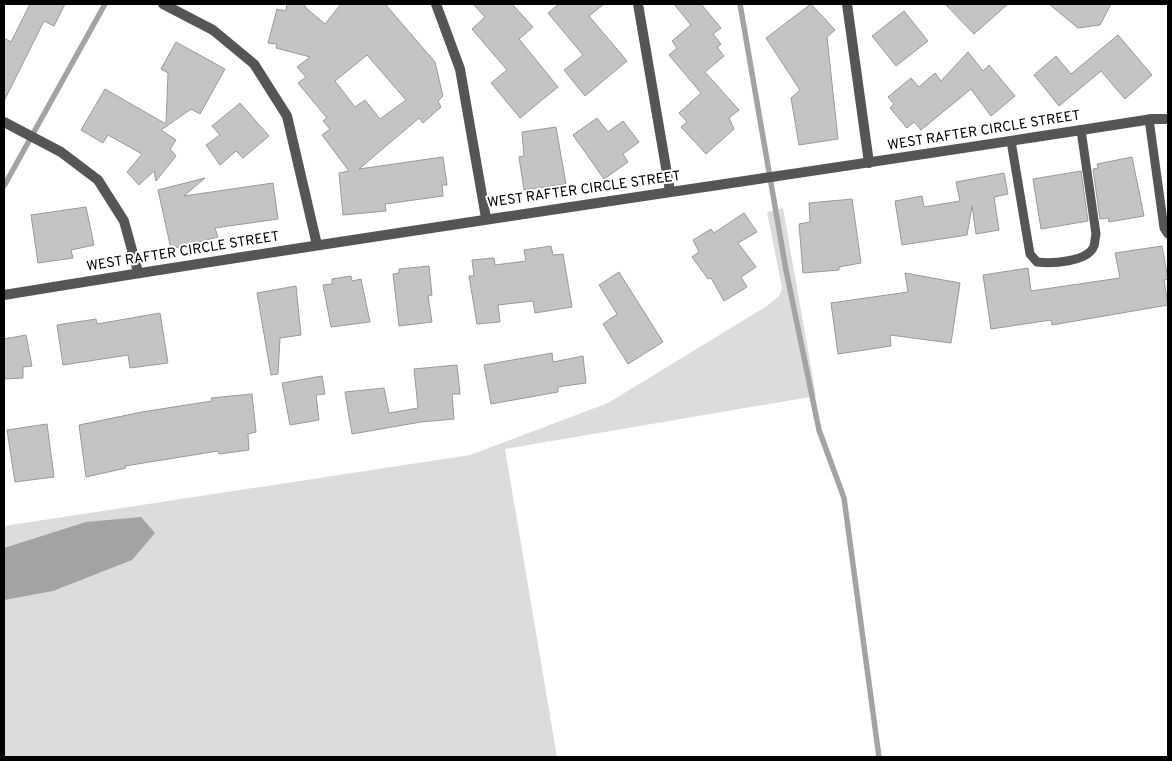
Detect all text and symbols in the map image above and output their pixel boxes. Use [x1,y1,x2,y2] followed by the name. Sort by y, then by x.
[886,107,1082,155] street label: WEST RAFTER CIRCLE STREET
[486,168,682,212] street label: WEST RAFTER CIRCLE STREET
[85,228,281,276] street label: WEST RAFTER CIRCLE STREET

